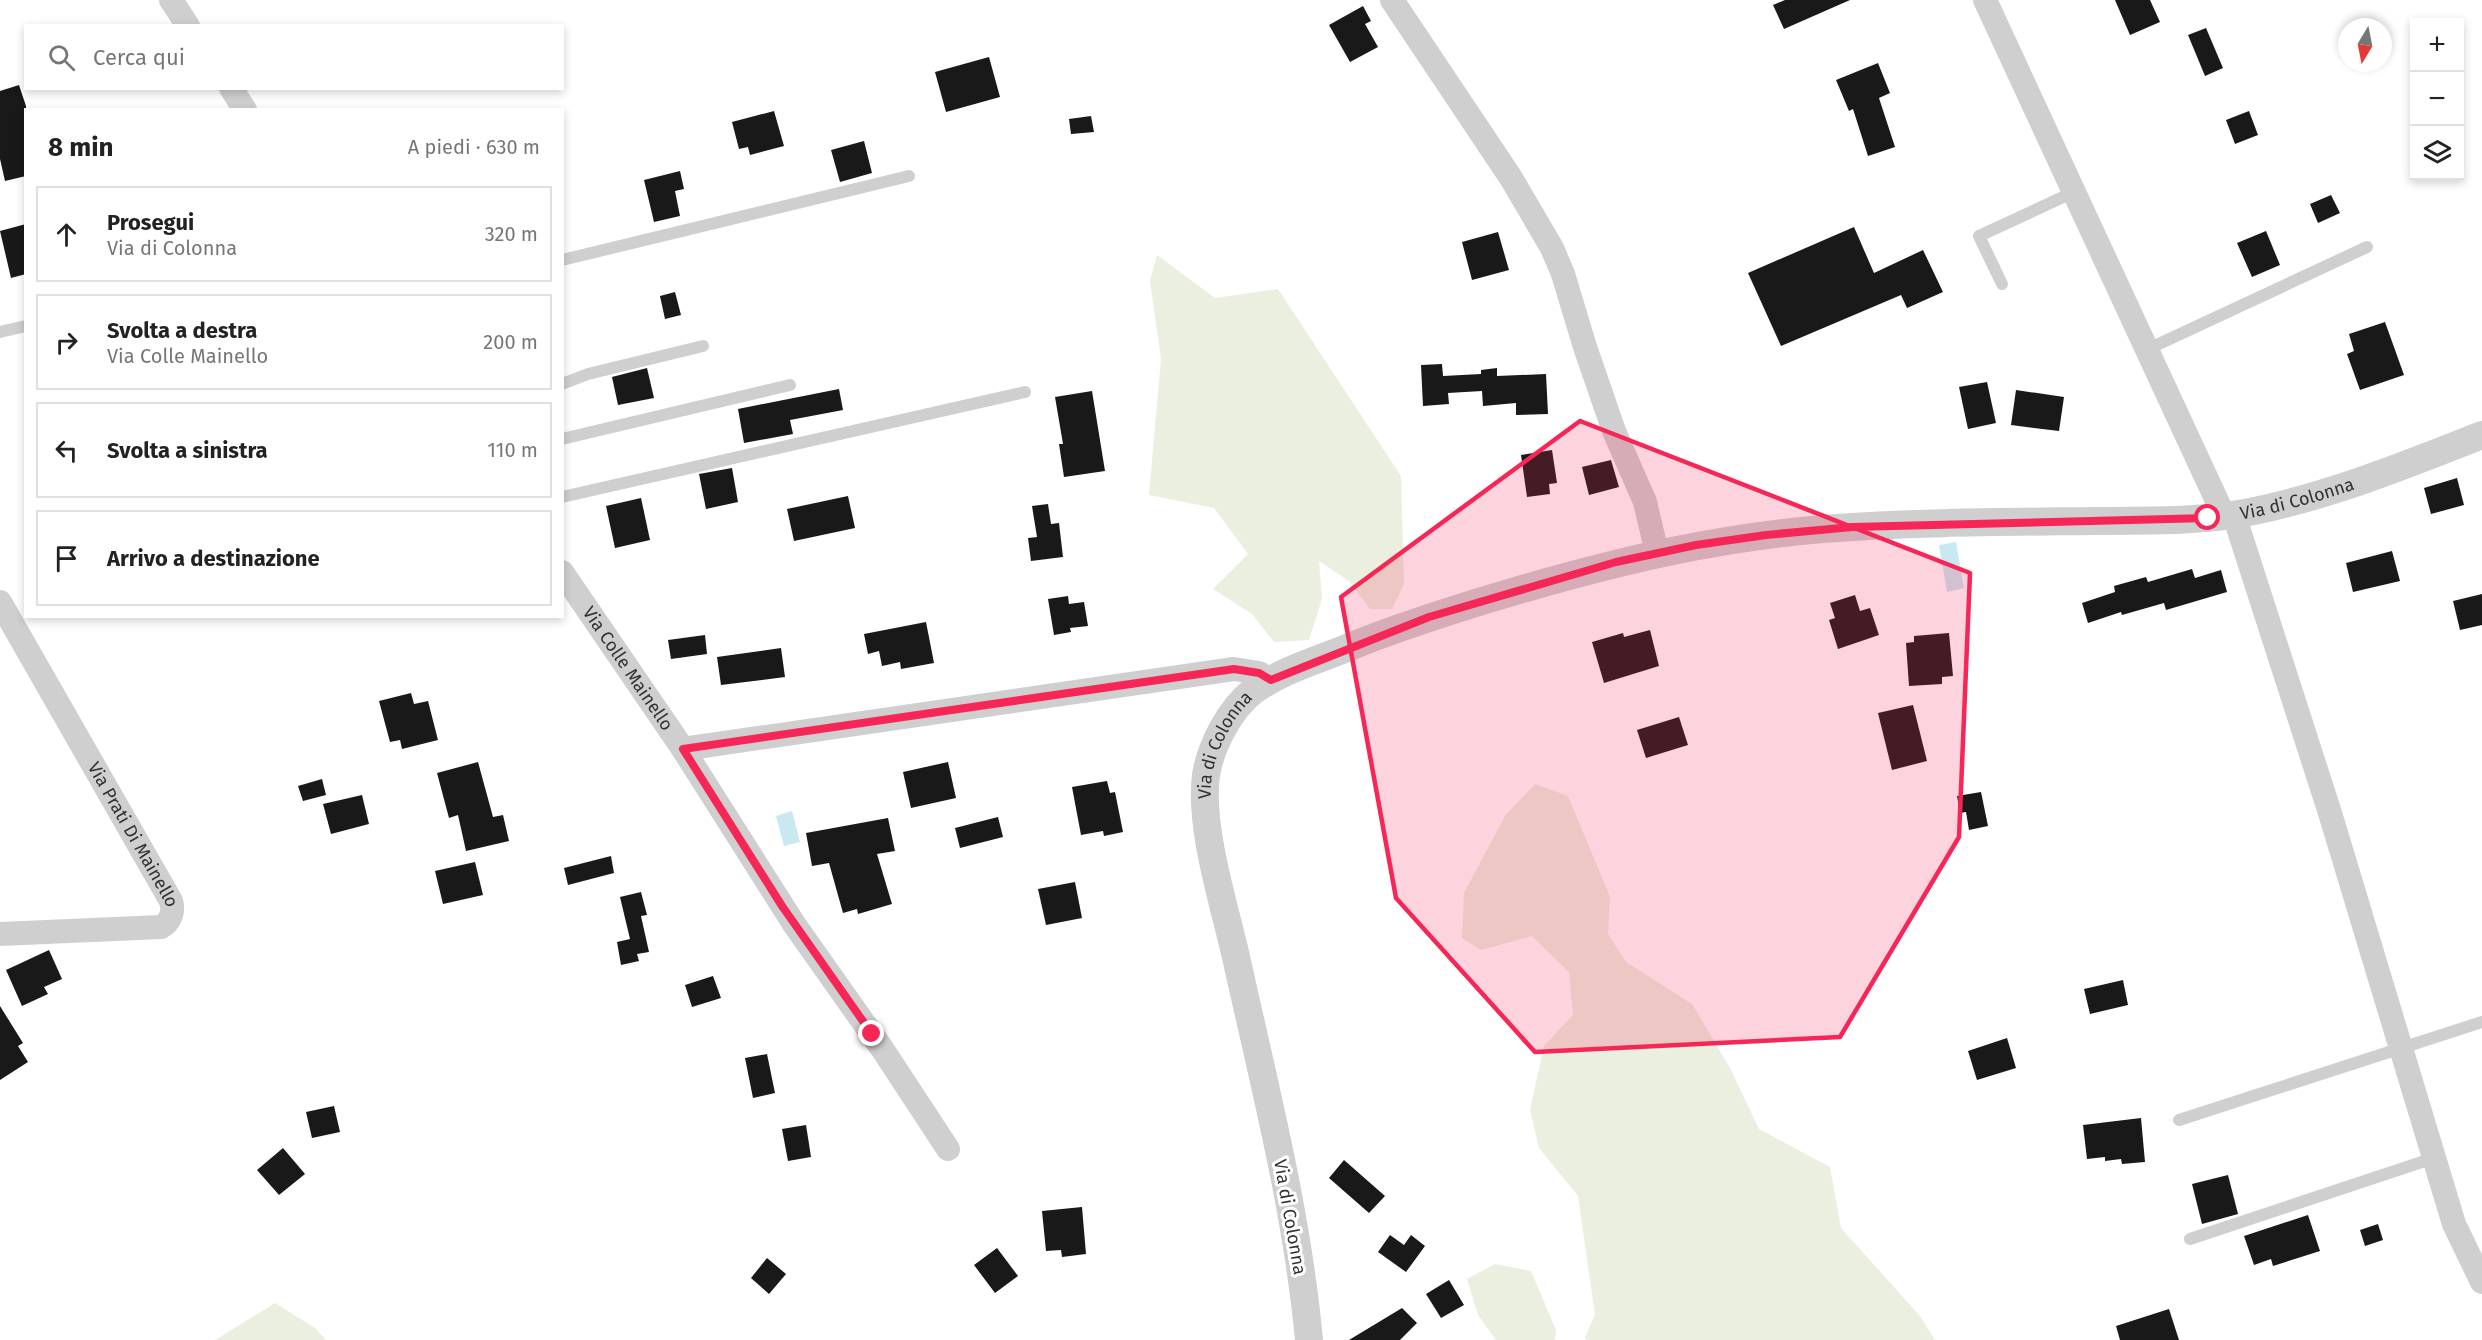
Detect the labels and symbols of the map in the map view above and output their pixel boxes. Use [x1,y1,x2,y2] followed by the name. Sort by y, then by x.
[2338,18,2392,72] north arrow
[2238,473,2357,524] street label: Via di Colonna
[2194,504,2220,530] route start
[578,602,678,735] street label: Via Colle Mainello
[1194,686,1257,799] street label: Via di Colonna
[83,758,183,909] street label: Via Prati Di Mainello
[858,1020,884,1046] route end
[1269,1157,1311,1277] street label: Via di Colonna

